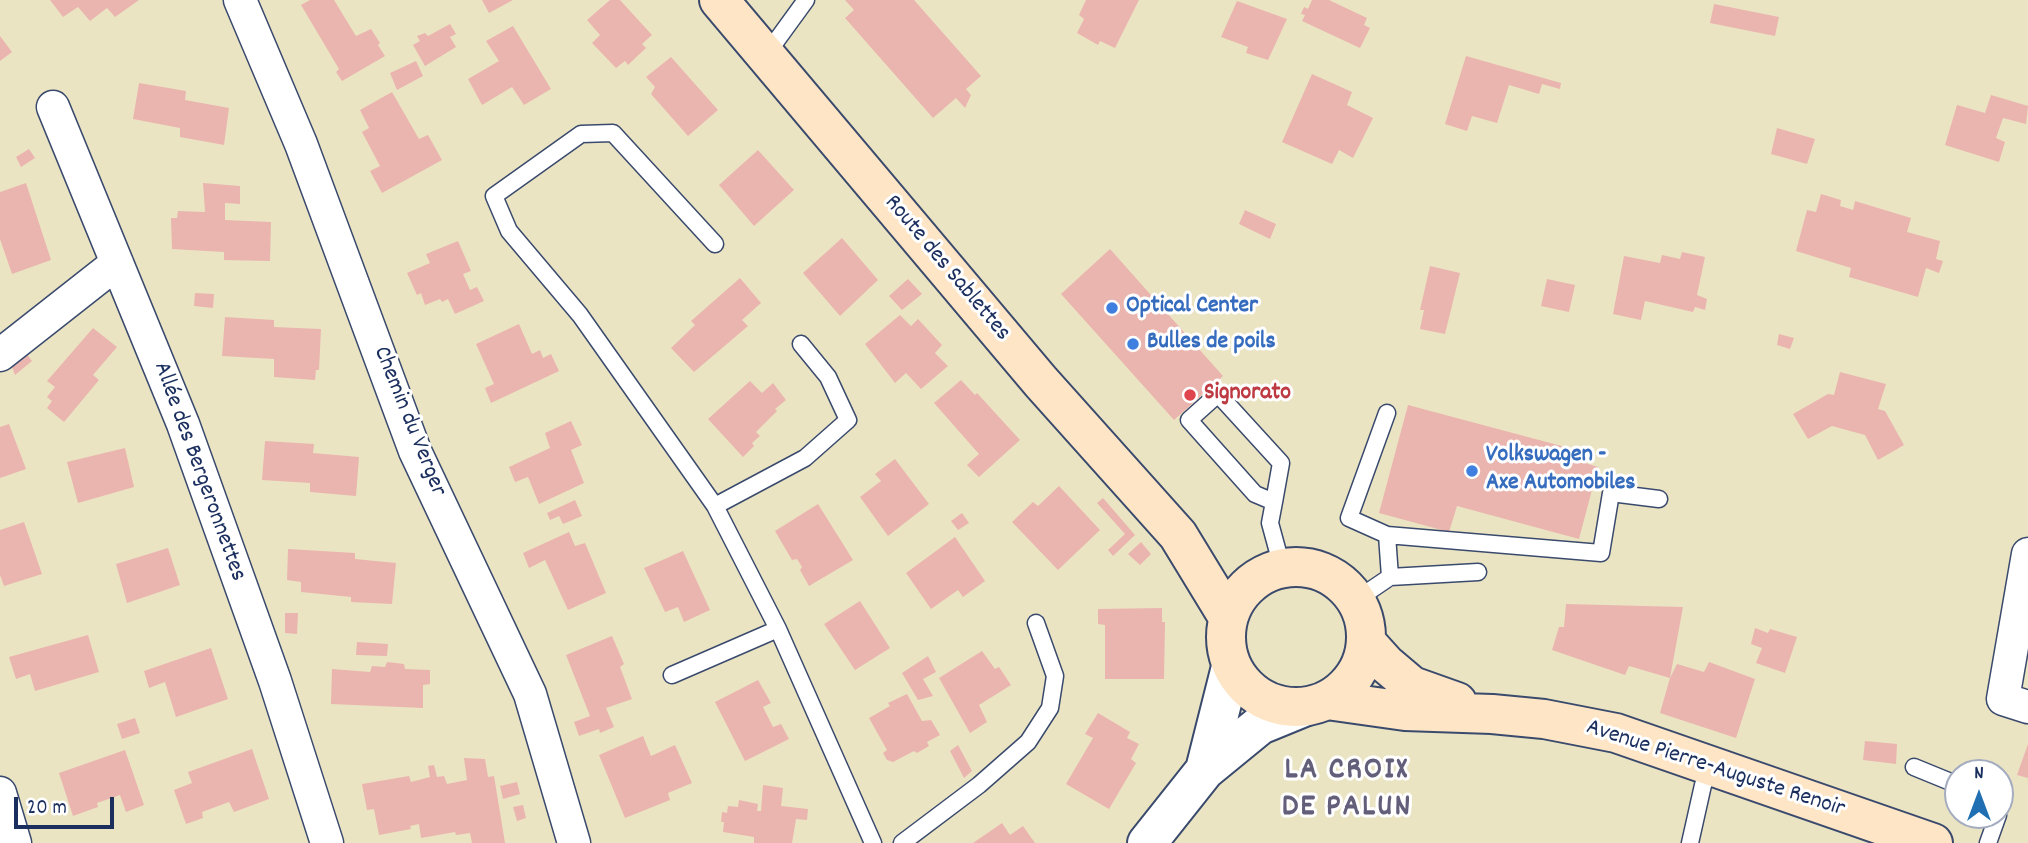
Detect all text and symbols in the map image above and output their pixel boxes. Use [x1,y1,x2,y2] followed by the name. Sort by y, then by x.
[877,190,1015,348] street label: Route des Sablettes
[1126,294,1258,322] place label: Optical Center
[1104,300,1120,316] marker: Optical Center
[1147,330,1276,358] place label: Bulles de poils
[1125,336,1141,352] marker: Bulles de poils
[365,343,451,501] street label: Chemin du Verger
[145,359,251,585] street label: Allée des Bergeronnettes
[1204,381,1291,409] place label: Signorato
[1182,387,1198,403] marker: Signorato
[1486,443,1635,499] place label: Volkswagen - Axe Automobiles
[1464,463,1480,479] marker: Volkswagen - Axe Automobiles
[1582,715,1848,825] street label: Avenue Pierre-Auguste Renoir
[1283,754,1411,829] district label: LA CROIX DE PALUN
[1944,759,2014,829] north arrow
[1974,761,1984,788] text: N
[18,784,117,828] scale bar
[27,794,67,824] text: 20 m

